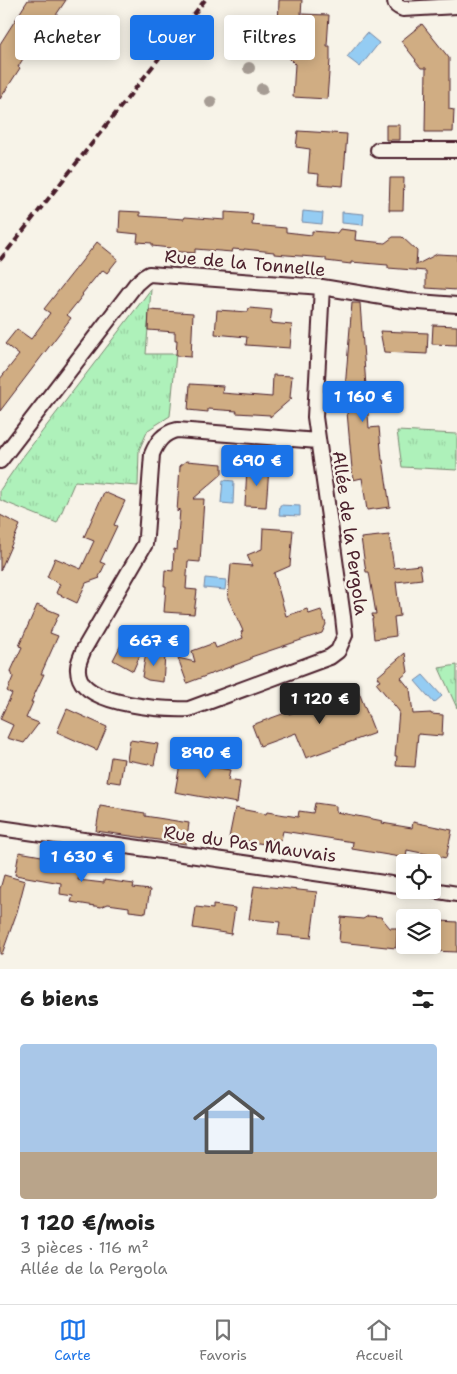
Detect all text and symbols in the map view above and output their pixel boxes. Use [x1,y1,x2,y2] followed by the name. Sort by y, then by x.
[15,15,120,60] chip: Acheter
[130,15,214,60] chip: Louer
[224,15,315,60] chip: Filtres
[164,244,326,282] street label: Rue de la Tonnelle
[317,380,409,423] pin: 1 160 €
[334,386,392,407] text: 1 160 €
[222,444,292,487] pin: 690 €
[327,449,373,617] street label: Allée de la Pergola
[232,450,282,471] text: 690 €
[119,624,189,667] pin: 667 €
[129,630,179,651] text: 667 €
[274,682,366,725] pin: 1 120 €
[291,688,349,709] text: 1 120 €
[171,736,241,779] pin: 890 €
[181,742,231,763] text: 890 €
[162,820,338,868] street label: Rue du Pas Mauvais
[36,840,128,883] pin: 1 630 €
[51,846,113,867] text: 1 630 €
[396,854,441,954] map controls
[396,854,441,899] button: locate
[396,909,441,954] button: layers
[20,985,99,1013] text: 6 biens
[409,985,437,1013] icon: filters
[184,1077,274,1167] icon: home
[20,1209,155,1237] text: 1 120 €/mois
[20,1237,149,1258] text: 3 pièces · 116 m²
[20,1258,167,1279] text: Allée de la Pergola
[54,1316,91,1364] tab: Carte
[199,1316,247,1364] tab: Favoris
[355,1316,403,1364] tab: Accueil

